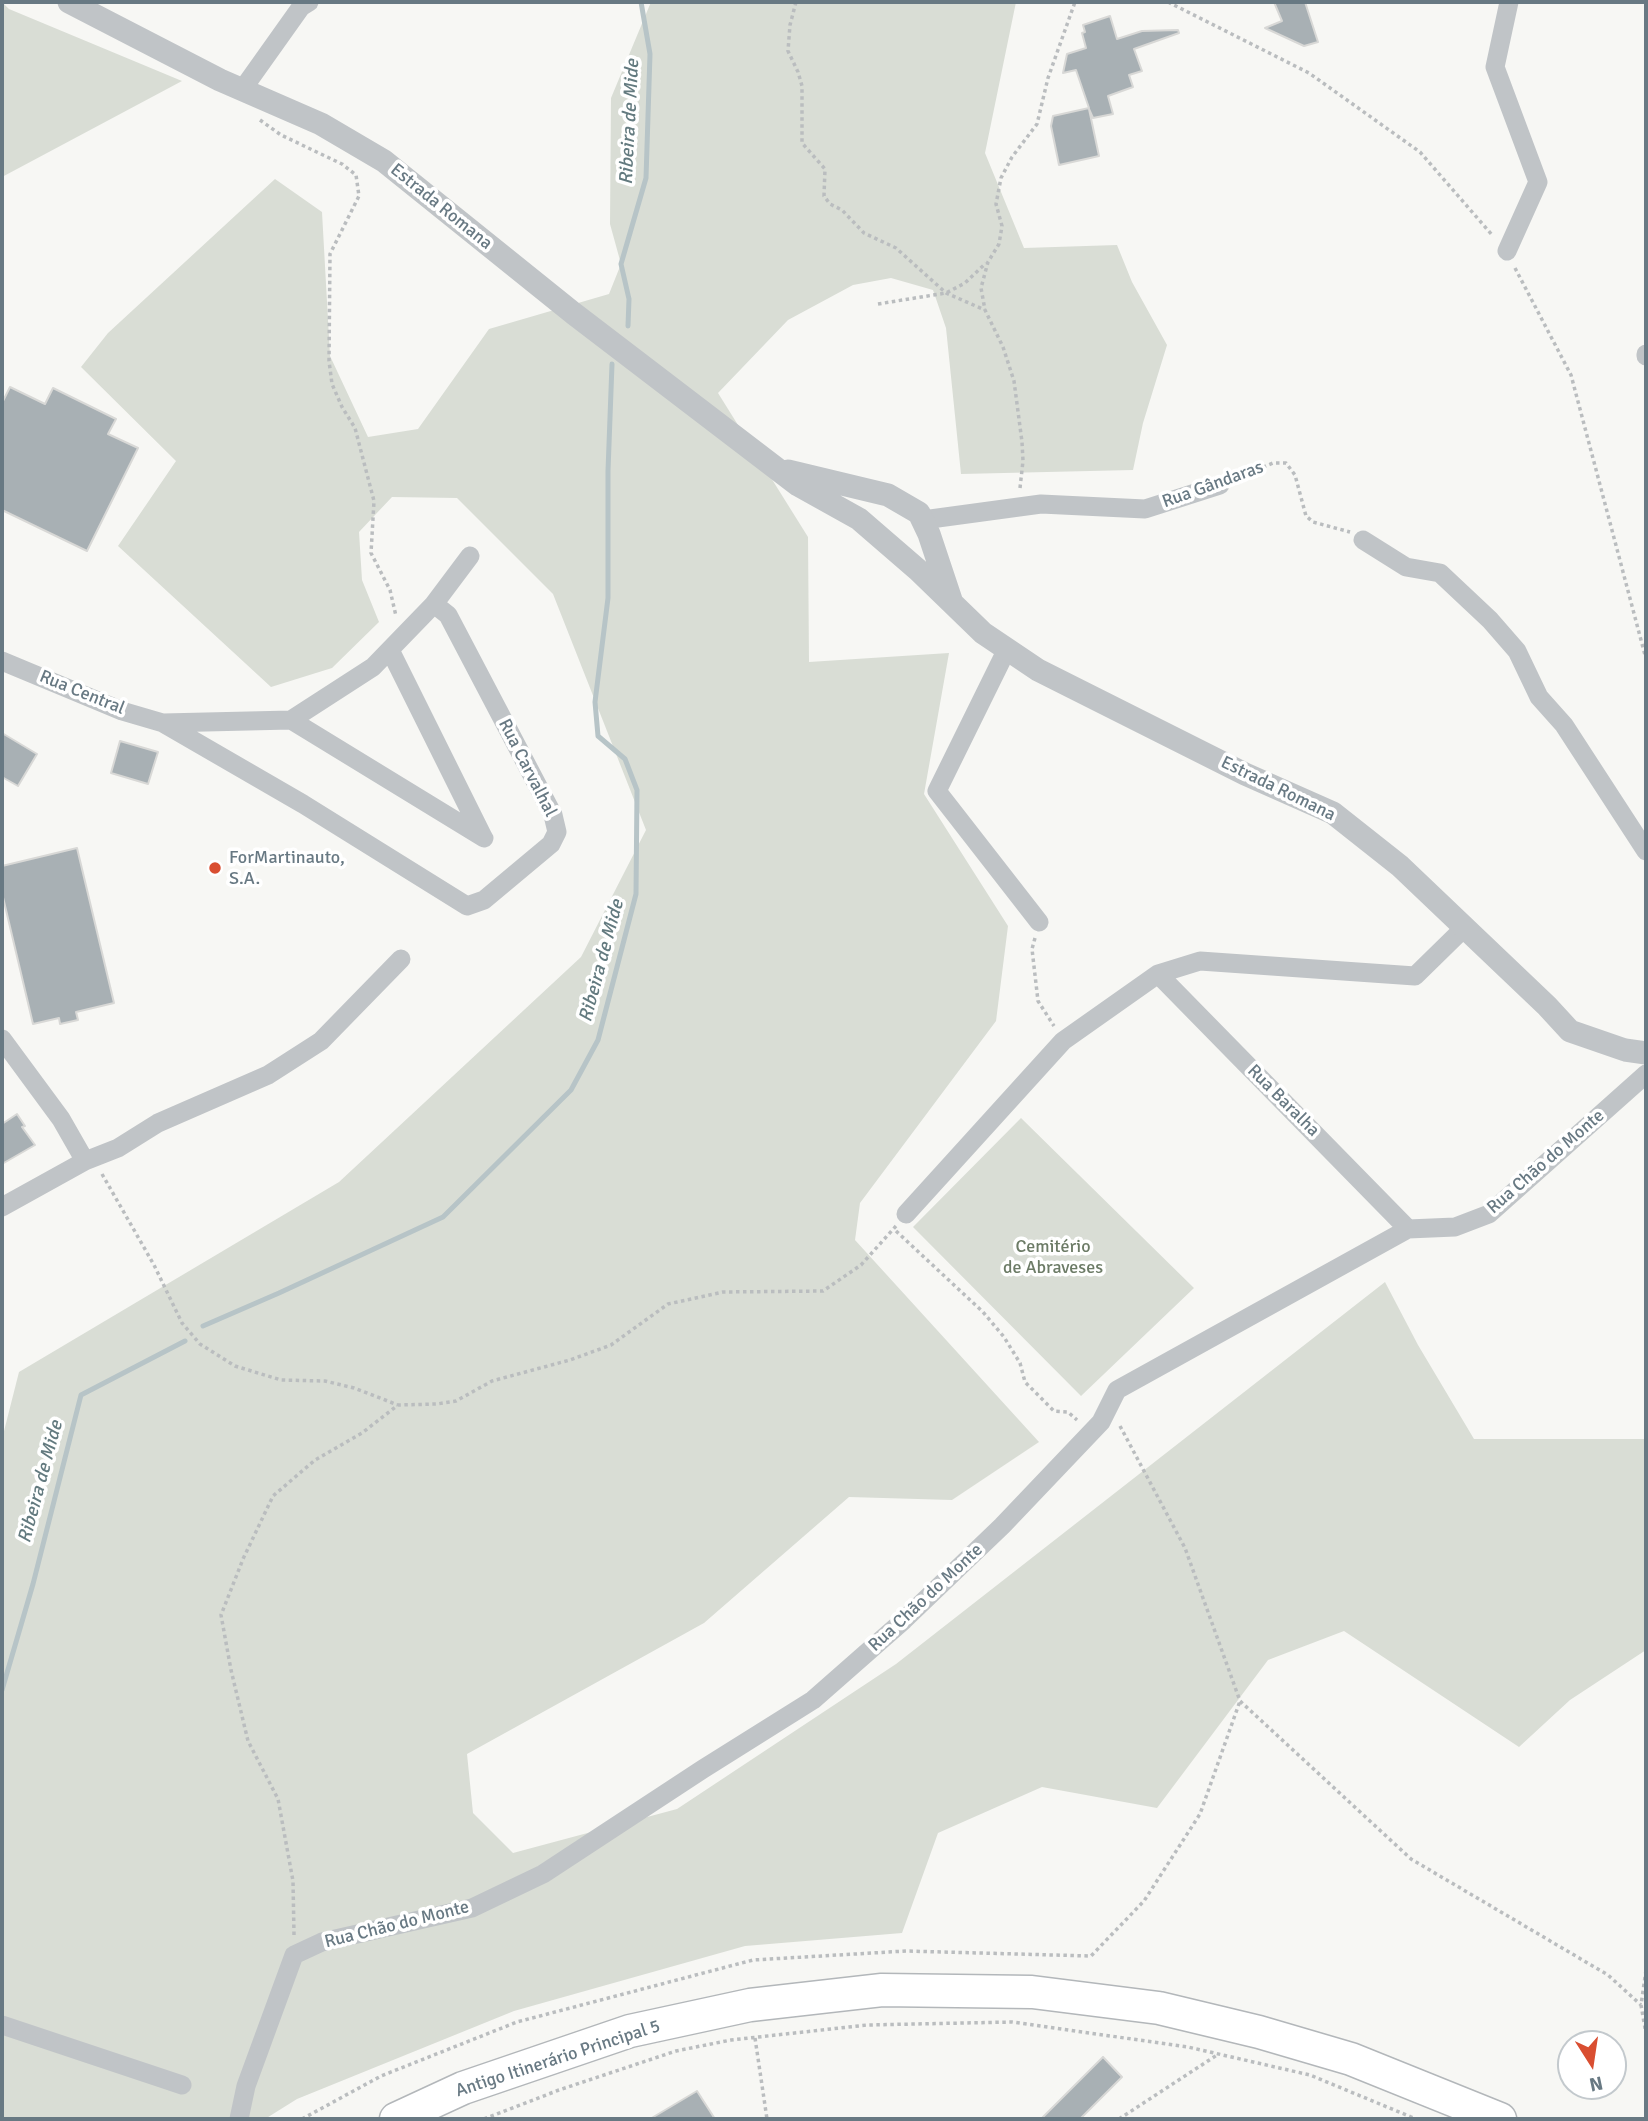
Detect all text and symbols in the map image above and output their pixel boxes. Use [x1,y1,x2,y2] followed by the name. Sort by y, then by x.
[615,59,645,185] water label: Ribeira de Mide
[386,159,496,255] street label: Estrada Romana
[1159,457,1267,513] street label: Rua Gândaras
[36,666,128,720] street label: Rua Central
[493,715,561,821] street label: Rua Carvalhal
[1217,752,1339,826] street label: Estrada Romana
[229,847,345,890] place label: ForMartinauto, S.A.
[207,860,223,876] marker: ForMartinauto, S.A.
[575,897,629,1025] water label: Ribeira de Mide
[1242,1060,1324,1142] street label: Rua Baralha
[1483,1105,1609,1219] street label: Rua Chão do Monte
[1003,1236,1103,1278] park label: Cemitério de Abraveses
[14,1418,68,1546] water label: Ribeira de Mide
[864,1540,988,1656] street label: Rua Chão do Monte
[323,1897,471,1953] street label: Rua Chão do Monte
[453,2016,663,2102] street label: Antigo Itinerário Principal 5
[1557,2030,1627,2100] north arrow
[1587,2070,1605,2097] text: N

